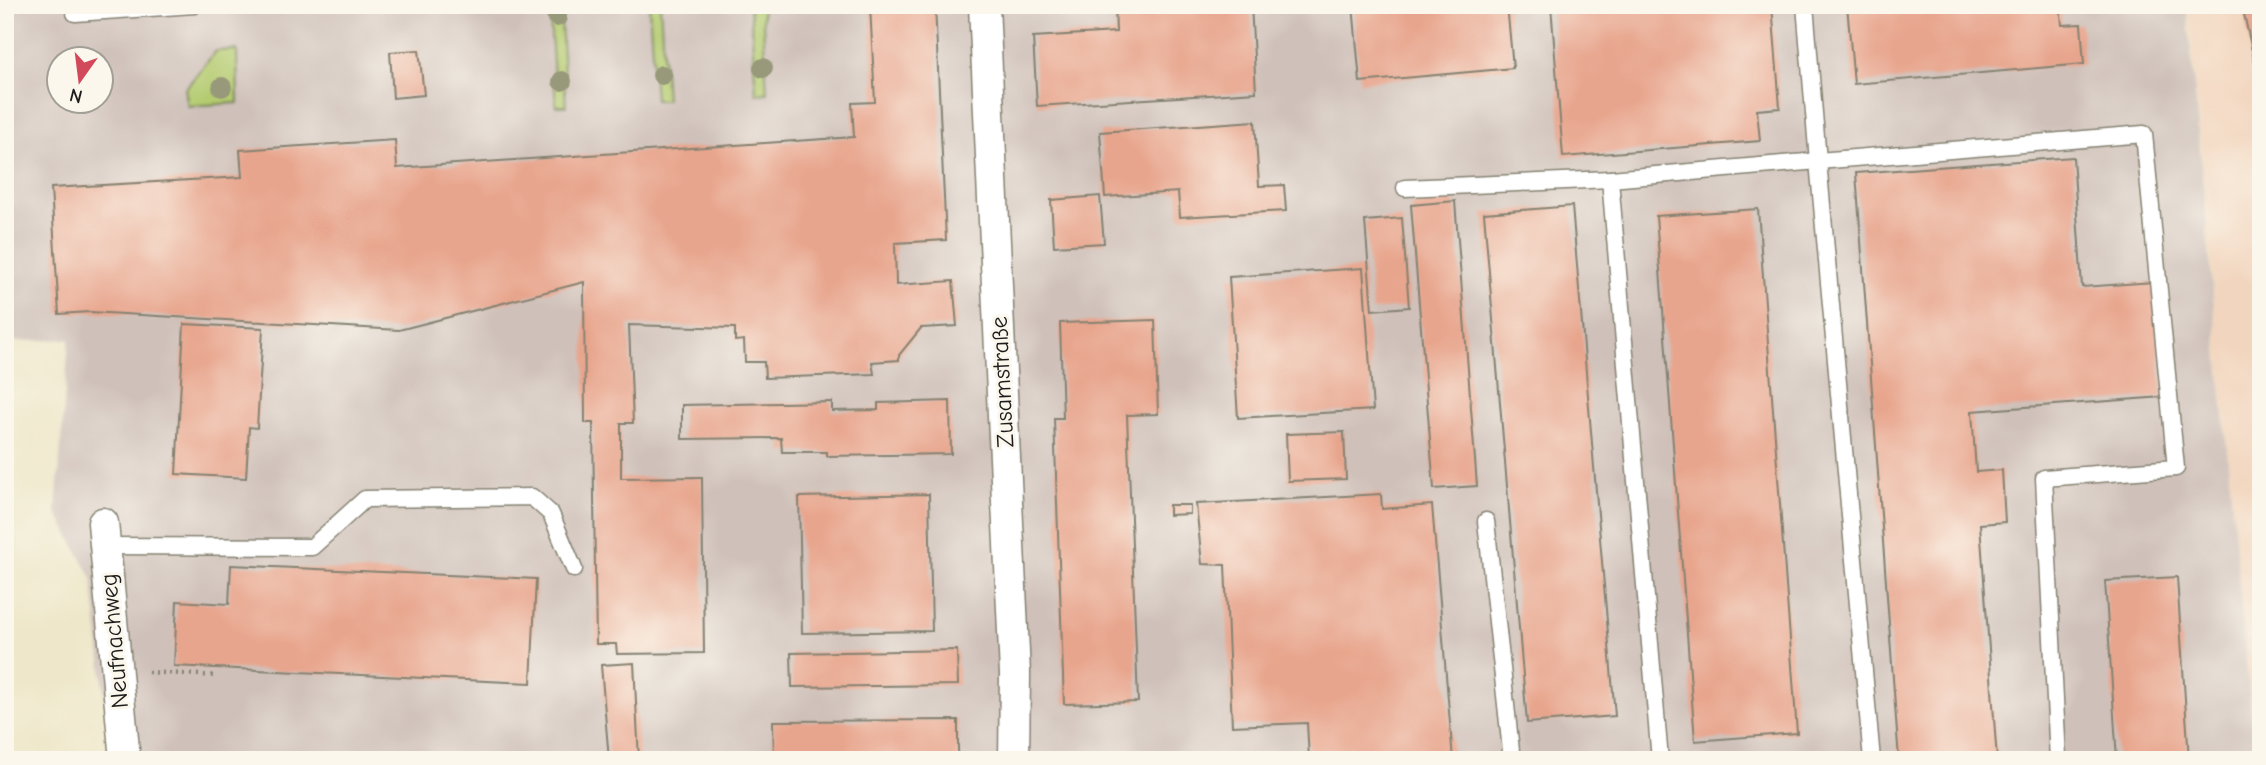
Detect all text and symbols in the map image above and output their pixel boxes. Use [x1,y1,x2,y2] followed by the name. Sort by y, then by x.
[46,46,116,116] north arrow
[67,83,85,108] text: N
[985,316,1019,448] street label: Zusamstraße
[94,572,134,710] street label: Neufnachweg

